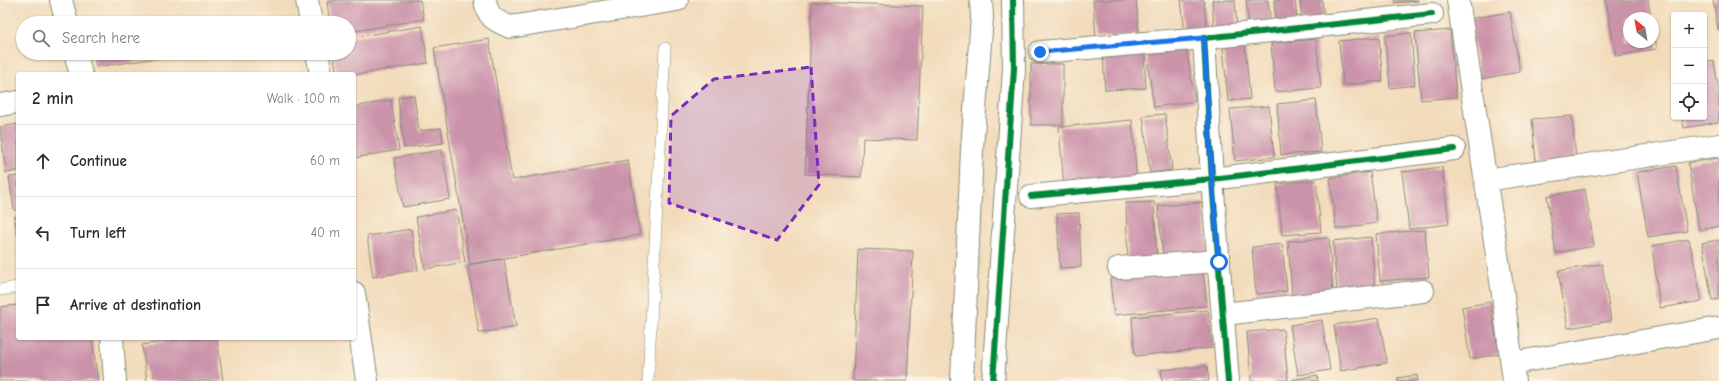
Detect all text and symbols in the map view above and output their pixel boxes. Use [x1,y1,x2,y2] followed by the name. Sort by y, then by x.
[1623,12,1659,48] north arrow
[1671,12,1707,120] map controls
[1671,12,1707,48] button: +
[16,16,356,60] search box
[30,27,52,49] icon: search
[62,29,140,47] text: Search here
[1031,43,1049,61] route end
[1671,48,1707,84] button: −
[1671,84,1707,120] button: locate
[32,89,73,108] text: 2 min
[267,91,340,106] text: Walk · 100 m
[32,150,54,172] icon: ahead
[70,152,127,170] text: Continue
[310,153,340,168] text: 60 m
[32,222,54,244] icon: left
[70,224,126,242] text: Turn left
[311,225,340,240] text: 40 m
[1210,253,1228,271] route start
[32,294,54,316] icon: arrive
[70,296,201,314] text: Arrive at destination

